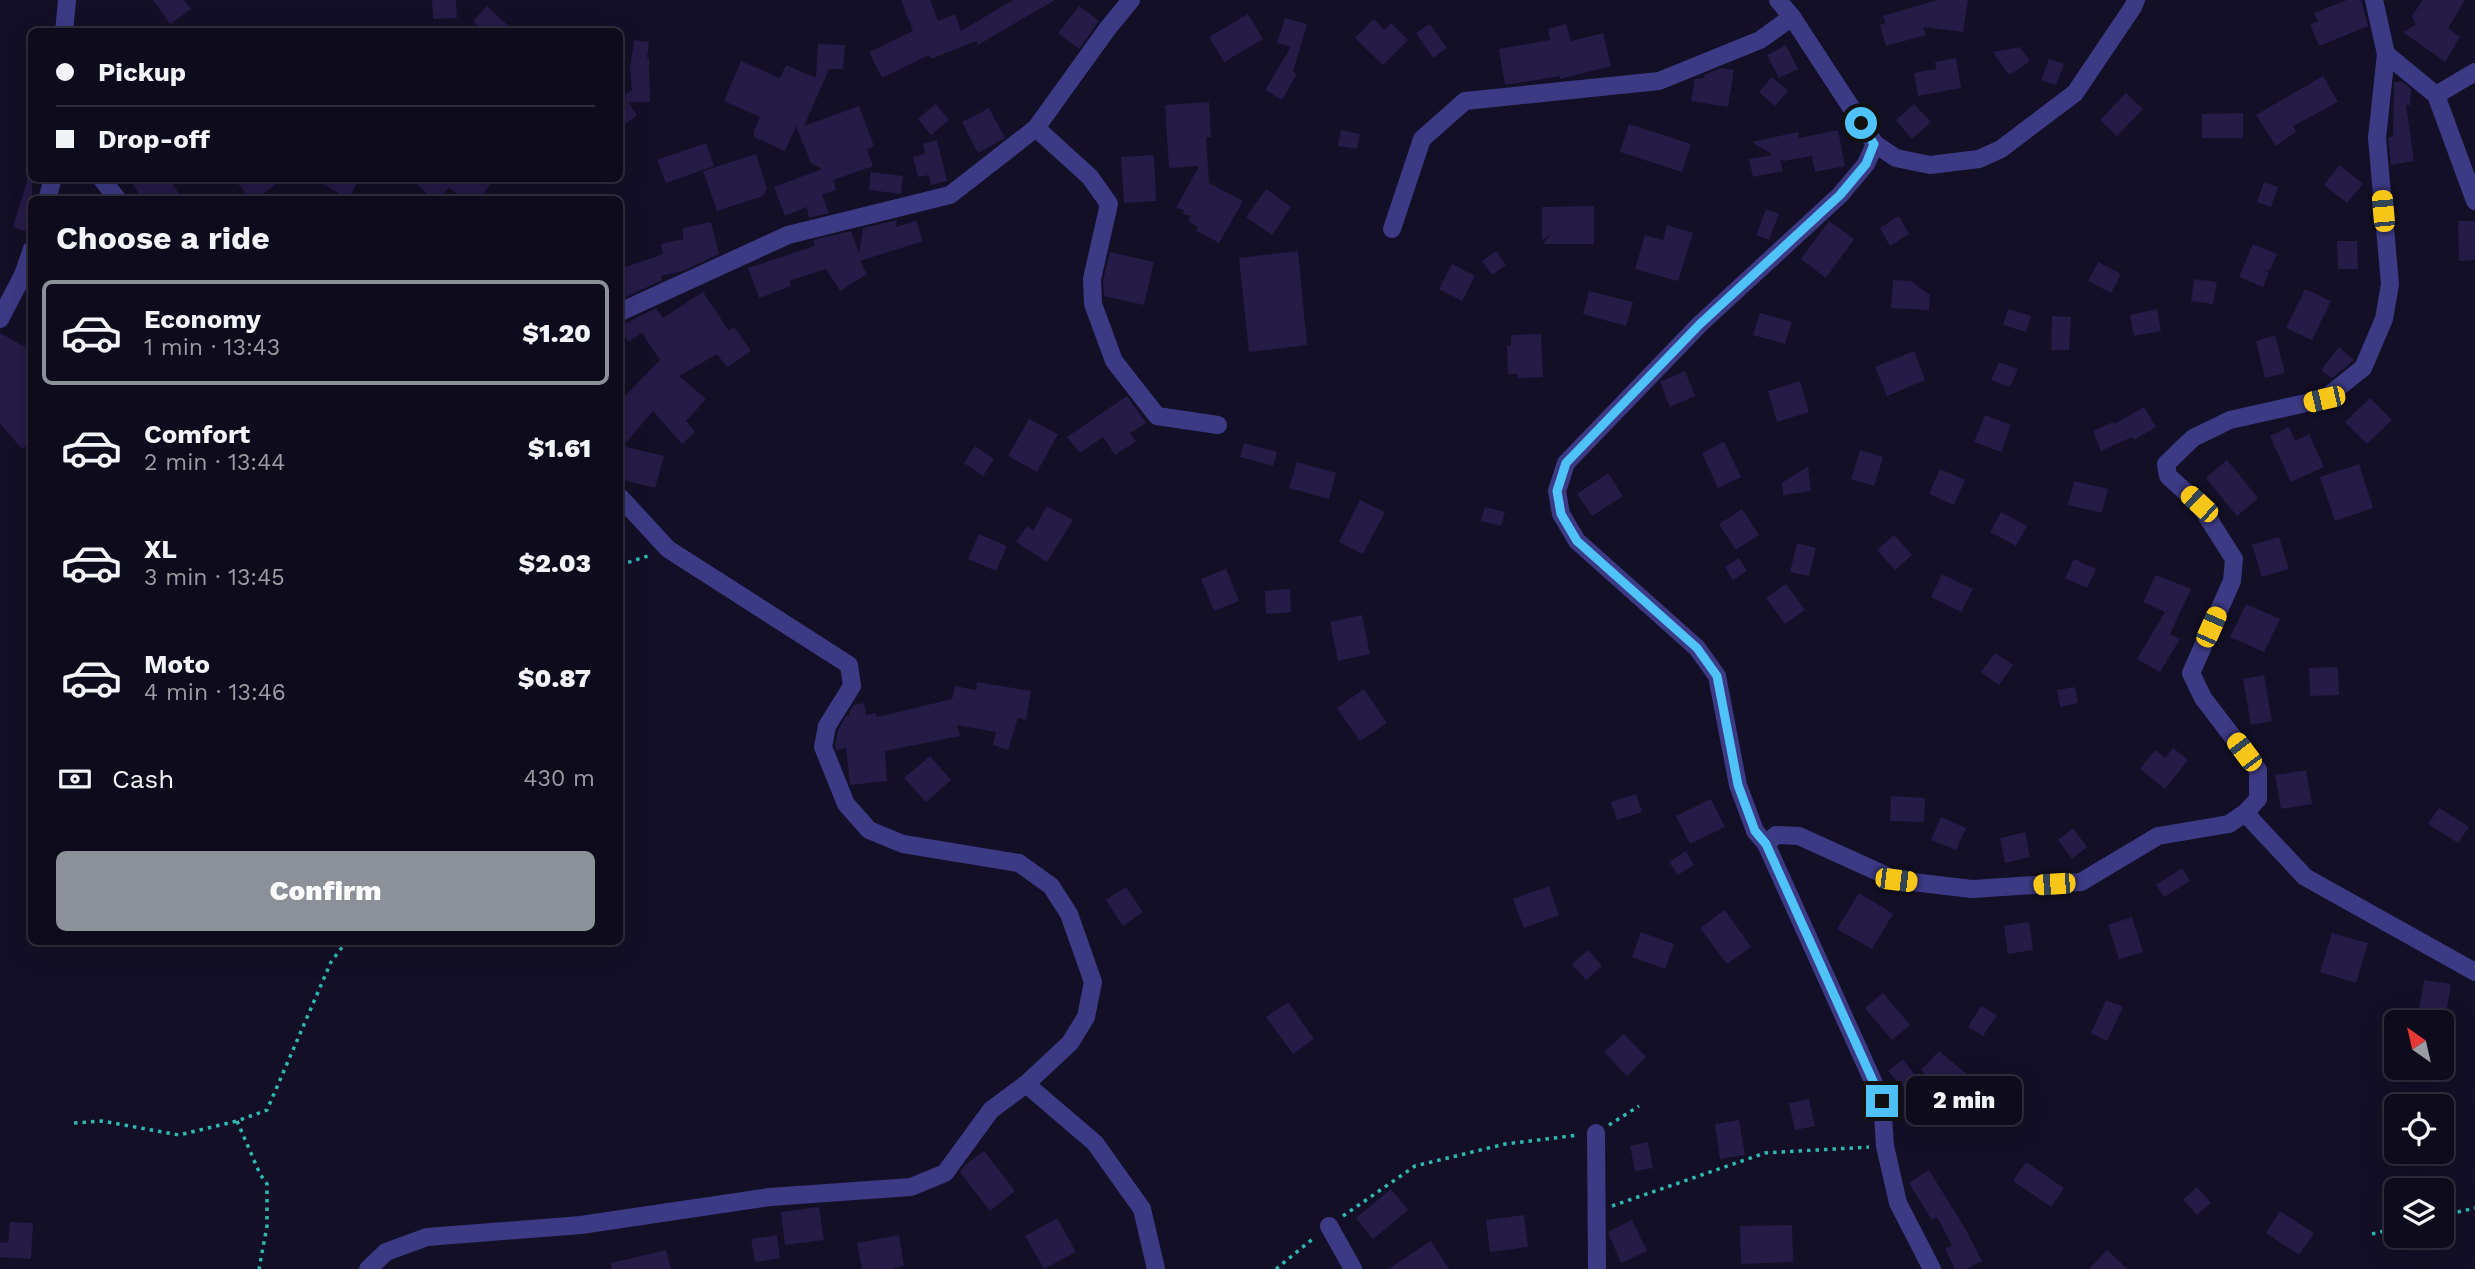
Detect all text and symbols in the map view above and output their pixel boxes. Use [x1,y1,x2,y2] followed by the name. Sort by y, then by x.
[98,57,186,87] text: Pickup
[1845,107,1877,139] route start
[98,124,210,154] text: Drop-off
[2371,189,2396,233] car
[56,219,270,257] text: Choose a ride
[60,301,123,364] icon: car
[144,304,261,334] text: Economy
[522,318,591,348] text: $1.20
[144,334,280,361] text: 1 min · 13:43
[2302,384,2347,414] car
[60,416,123,479] icon: car
[144,419,250,449] text: Comfort
[528,433,591,463] text: $1.61
[144,449,285,476] text: 2 min · 13:44
[2177,482,2222,526] car
[60,531,123,594] icon: car
[144,534,177,564] text: XL
[519,548,591,578] text: $2.03
[144,564,285,591] text: 3 min · 13:45
[2193,604,2230,650] car
[60,646,123,709] icon: car
[144,649,210,679] text: Moto
[518,663,591,693] text: $0.87
[144,679,286,706] text: 4 min · 13:46
[2223,729,2266,775] car
[56,760,94,798] icon: cash
[112,764,174,794] text: Cash
[523,765,595,792] text: 430 m
[56,851,595,931] button: Confirm
[1874,867,1919,893] car
[2033,872,2076,896] car
[2384,1010,2454,1080] north arrow
[2384,1010,2454,1248] map controls
[1906,1076,2022,1126] callout: 2 min
[1866,1085,1898,1117] route end
[1933,1087,1995,1114] text: 2 min
[2384,1094,2454,1164] button: locate
[2384,1178,2454,1248] button: layers

